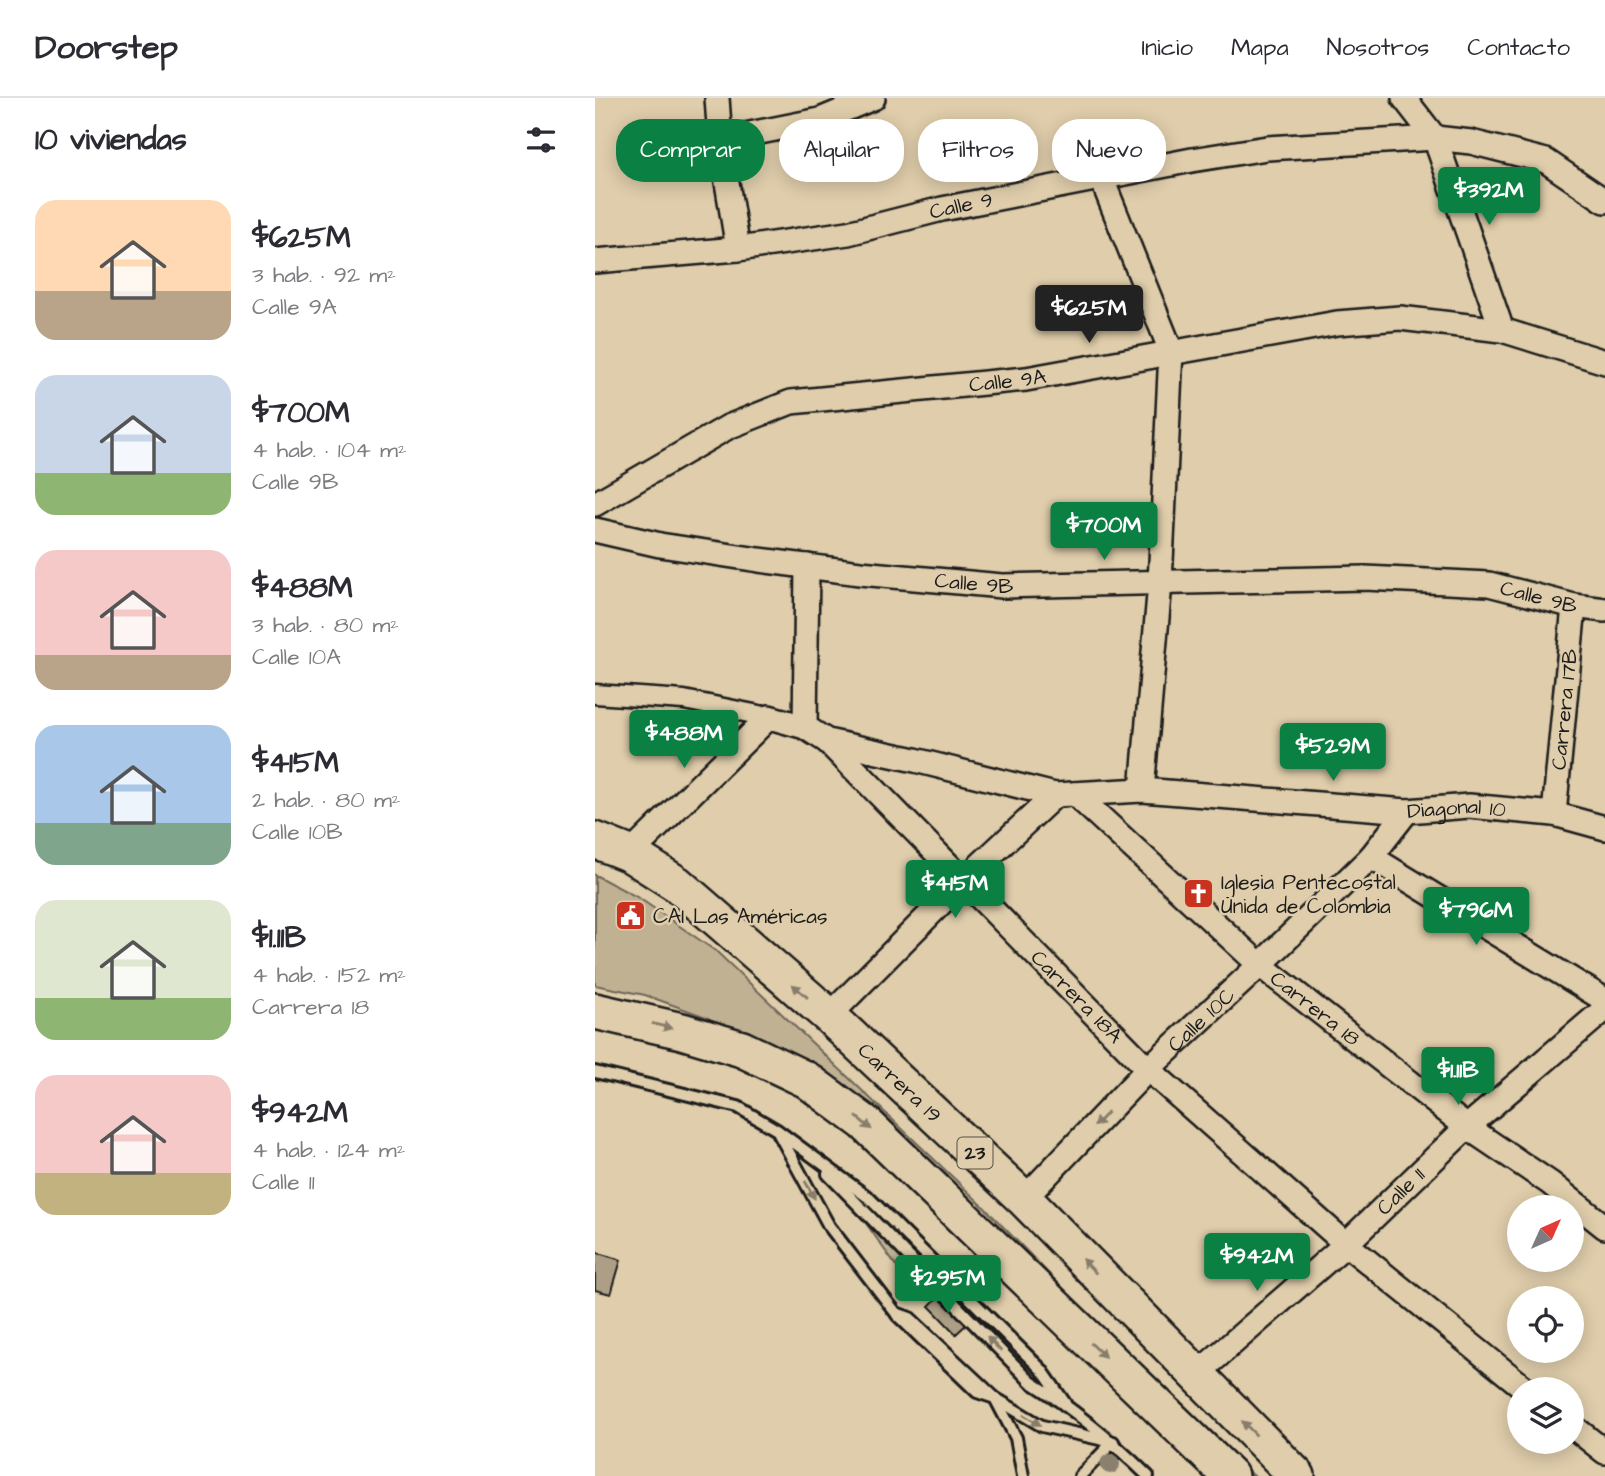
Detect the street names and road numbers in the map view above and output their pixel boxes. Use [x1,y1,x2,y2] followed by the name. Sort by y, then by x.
[926,185,995,226] street label: Calle 9
[968,361,1049,399] street label: Calle 9A
[933,565,1014,601] street label: Calle 9B
[1497,573,1581,621] street label: Calle 9B
[1544,648,1584,771] street label: Carrera 17B
[1406,791,1507,825] street label: Diagonal 10
[1024,943,1130,1050] street label: Carrera 18A
[1264,964,1367,1053] street label: Carrera 18
[1161,981,1241,1059] street label: Calle 10C
[852,1036,948,1129] street label: Carrera 19
[957,1138,993,1168] road number: 23
[1370,1161,1431,1222] street label: Calle 11

